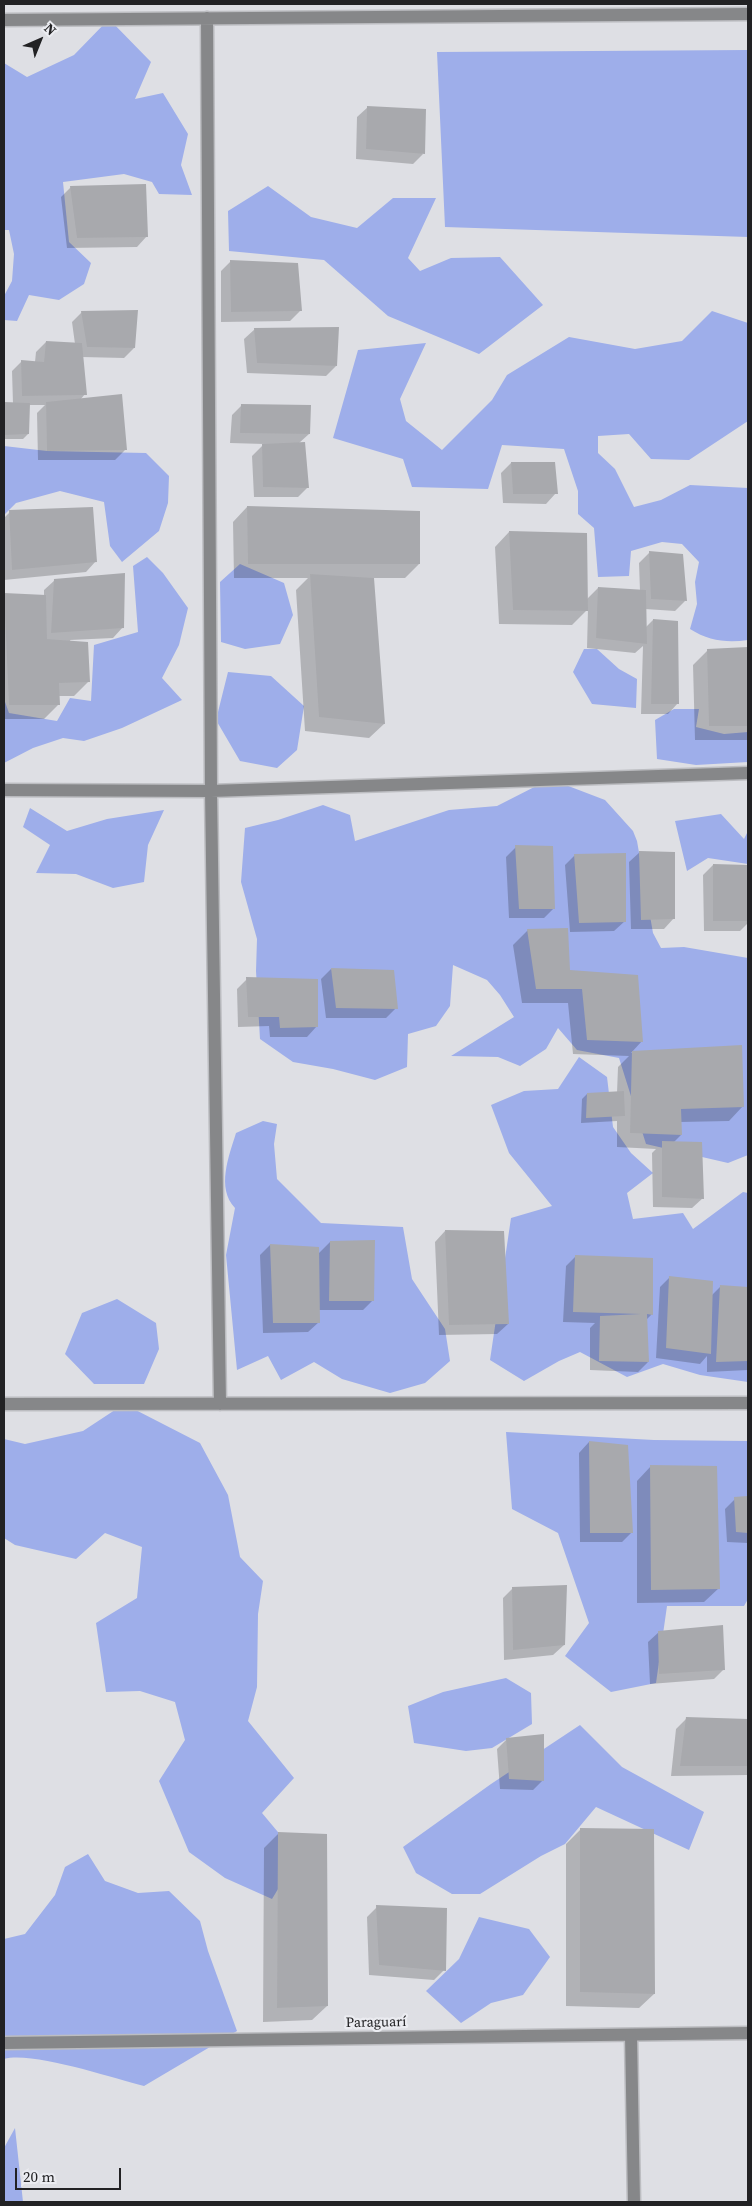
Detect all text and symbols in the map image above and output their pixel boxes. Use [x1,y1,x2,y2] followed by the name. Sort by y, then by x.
[15,15,65,65] north arrow
[40,18,61,40] text: N
[346,2014,406,2032] street label: Paraguarí
[18,2158,124,2190] scale bar
[23,2166,55,2187] text: 20 m

